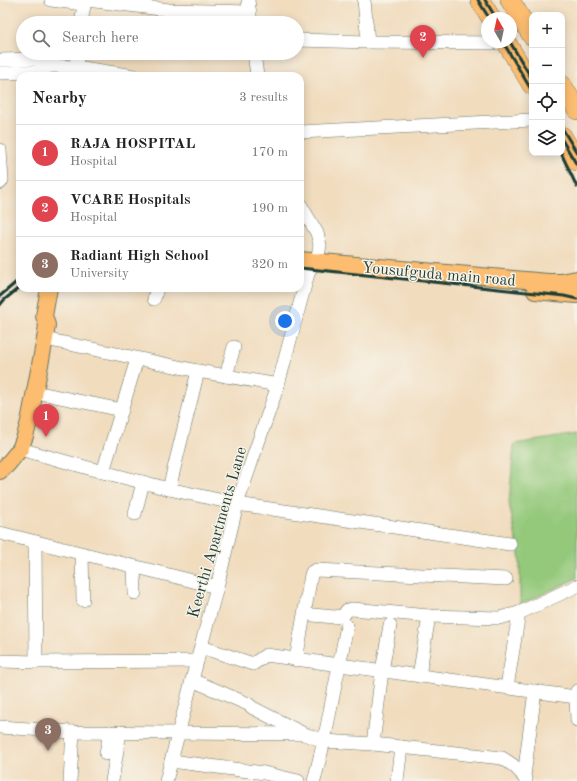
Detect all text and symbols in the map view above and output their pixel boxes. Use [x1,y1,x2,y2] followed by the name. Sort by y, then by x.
[481,12,517,48] north arrow
[529,12,565,156] map controls
[529,12,565,48] button: +
[16,16,304,60] search box
[410,25,436,58] pin: 2
[30,27,52,49] icon: search
[62,31,139,46] text: Search here
[529,48,565,84] button: −
[529,84,565,120] button: locate
[32,90,87,107] text: Nearby
[239,91,288,104] text: 3 results
[529,120,565,156] button: layers
[70,137,195,152] text: RAJA HOSPITAL
[41,146,49,159] text: 1
[251,146,288,159] text: 170 m
[70,155,117,168] text: Hospital
[70,193,191,208] text: VCARE Hospitals
[41,202,49,215] text: 2
[251,202,288,215] text: 190 m
[70,211,117,224] text: Hospital
[70,249,209,264] text: Radiant High School
[41,258,49,271] text: 3
[251,258,288,271] text: 320 m
[361,260,516,290] street label: Yousufguda main road
[70,267,129,280] text: University
[275,311,295,331] your location
[33,404,59,437] pin: 1
[186,445,250,620] street label: Keerthi Apartments Lane
[35,718,61,751] pin: 3

